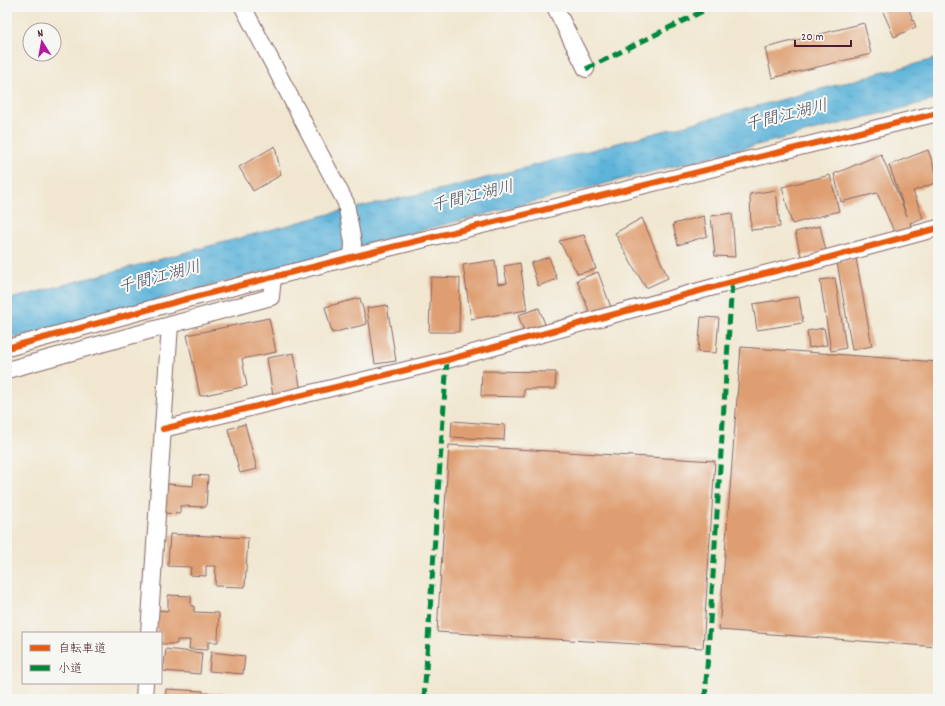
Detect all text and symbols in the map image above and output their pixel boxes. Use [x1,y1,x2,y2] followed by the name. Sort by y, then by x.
[22,22,62,62] north arrow
[795,22,851,48] scale bar
[36,26,45,43] text: N
[801,29,824,46] text: 20 m
[743,95,831,139] water label: 千間江湖川
[429,176,517,220] water label: 千間江湖川
[116,256,204,301] water label: 千間江湖川
[22,632,162,684] legend
[58,641,106,658] text: 自転車道
[58,661,82,678] text: 小道

